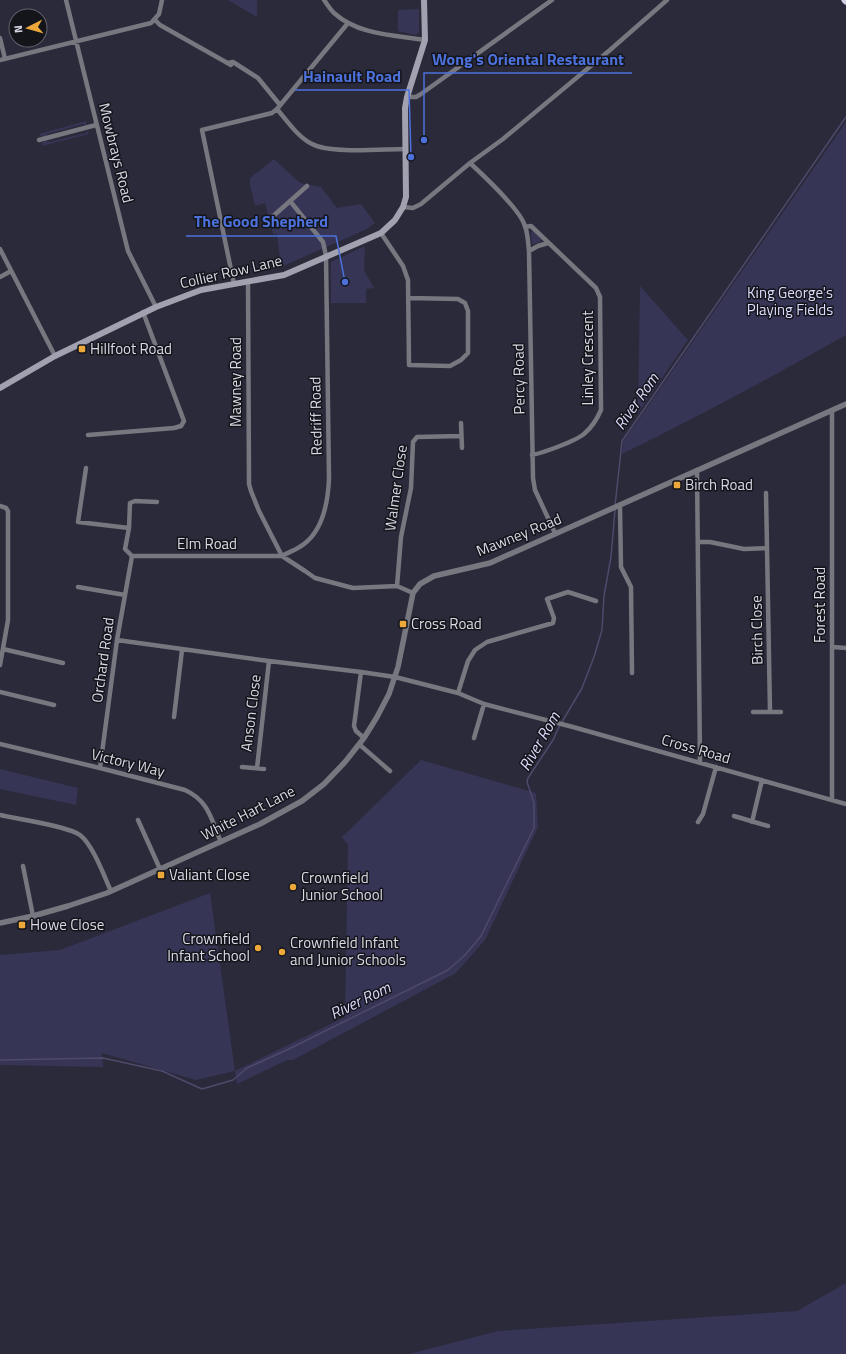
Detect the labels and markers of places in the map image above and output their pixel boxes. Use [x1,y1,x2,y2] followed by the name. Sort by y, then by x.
[424,45,632,73] callout: Wong's Oriental Restaurant
[295,62,409,90] callout: Hainault Road
[186,208,336,236] callout: The Good Shepherd
[90,337,172,360] place label: Hillfoot Road
[77,344,87,354] marker: Hillfoot Road
[685,473,753,496] place label: Birch Road
[672,480,682,490] marker: Birch Road
[411,612,482,635] place label: Cross Road
[398,619,408,629] marker: Cross Road
[169,863,250,886] place label: Valiant Close
[301,866,383,906] place label: Crownfield Junior School
[156,870,166,880] marker: Valiant Close
[288,882,298,892] marker: Crownfield Junior School
[30,913,104,936] place label: Howe Close
[17,920,27,930] marker: Howe Close
[167,927,250,967] place label: Crownfield Infant School
[290,931,406,971] place label: Crownfield Infant and Junior Schools
[253,943,263,953] marker: Crownfield Infant School
[277,947,287,957] marker: Crownfield Infant and Junior Schools

